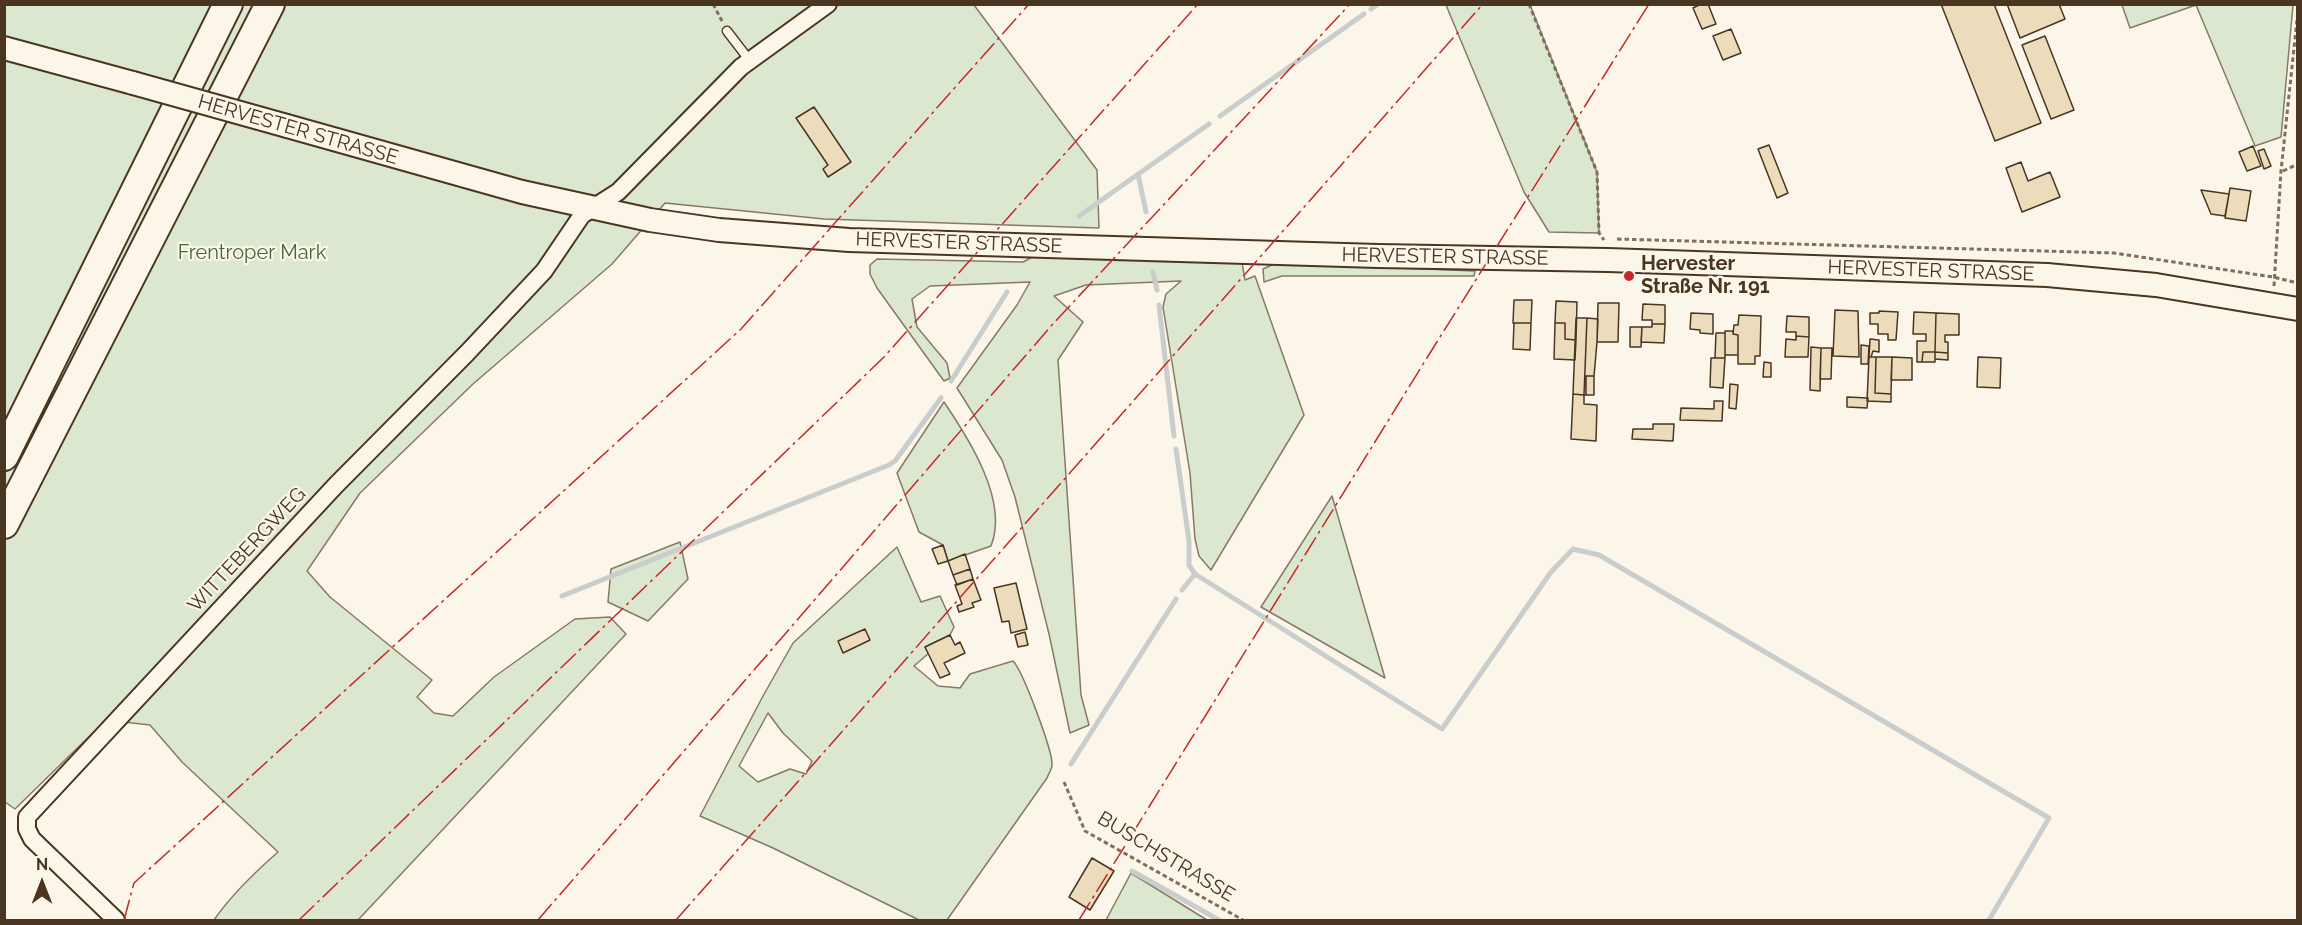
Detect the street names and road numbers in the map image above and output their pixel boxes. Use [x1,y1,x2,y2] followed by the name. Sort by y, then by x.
[195,90,401,170] street label: HERVESTER STRASSE
[855,227,1063,259] street label: HERVESTER STRASSE
[1341,243,1549,271] street label: HERVESTER STRASSE
[1827,255,2035,287] street label: HERVESTER STRASSE
[183,483,311,617] street label: WITTEBERGWEG
[1093,807,1239,907] street label: BUSCHSTRASSE

